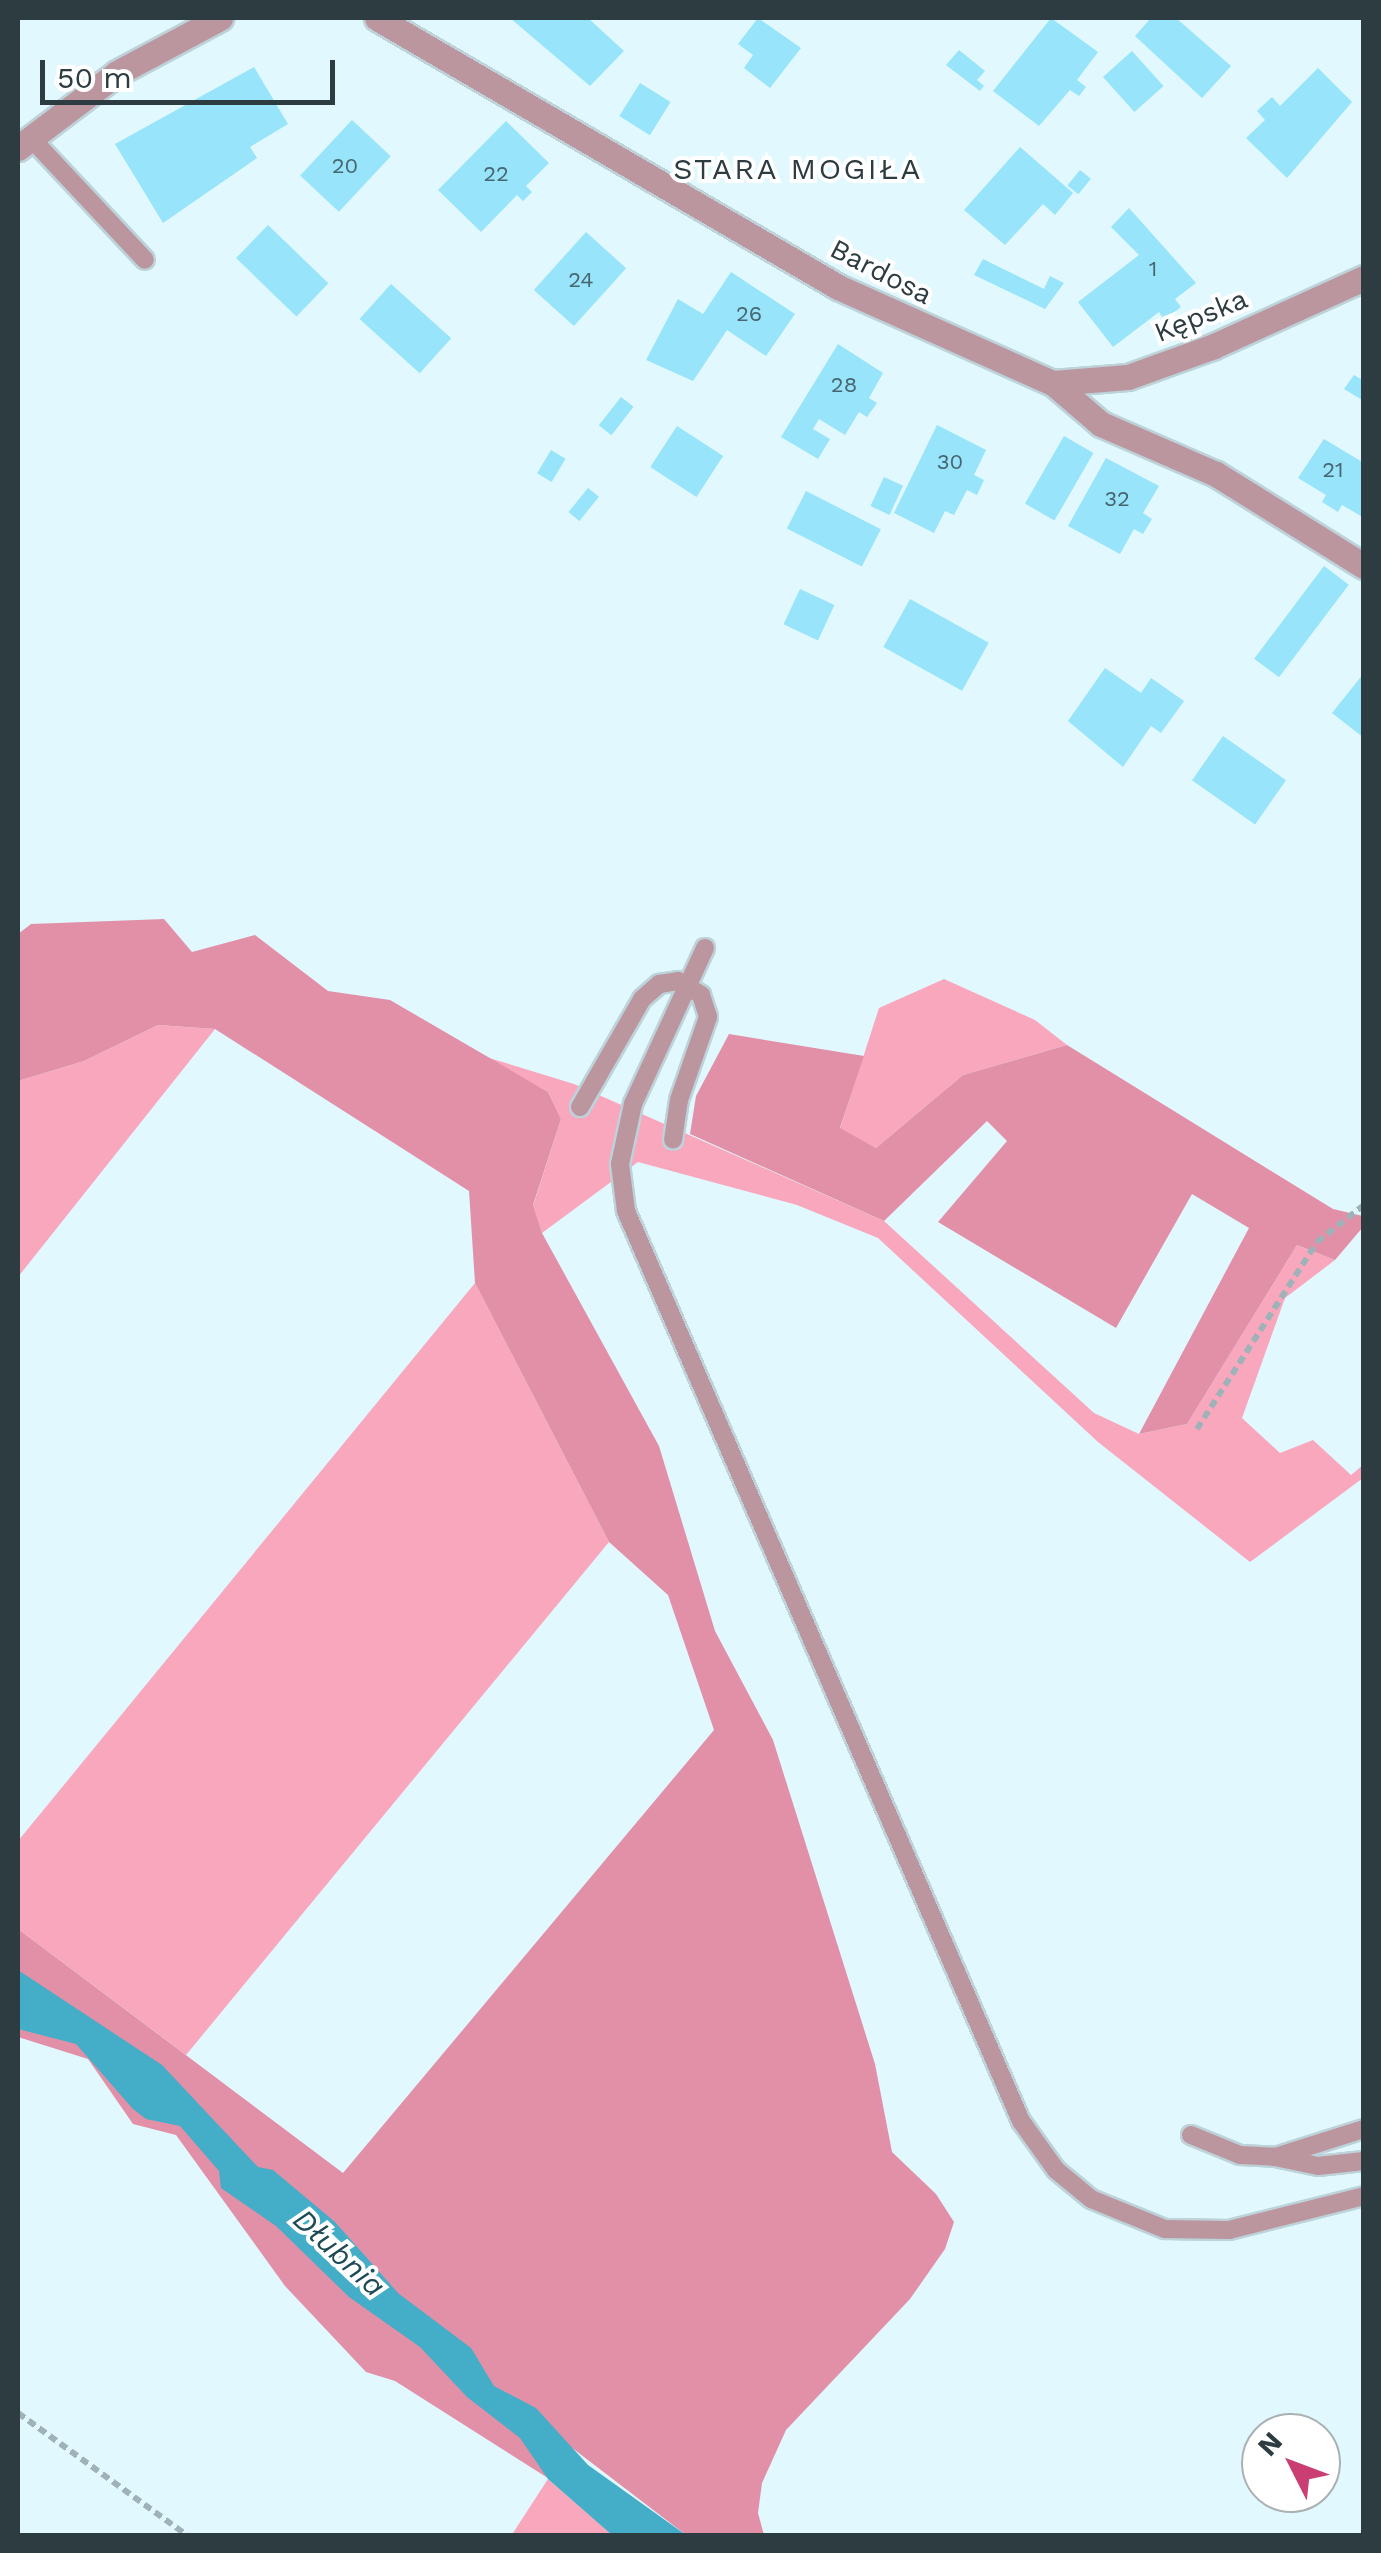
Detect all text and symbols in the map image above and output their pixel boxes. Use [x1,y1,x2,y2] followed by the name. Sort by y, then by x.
[45,40,340,102] scale bar
[57,60,132,95] text: 50 m
[673,151,923,187] district label: STARA MOGIŁA
[332,153,358,179] house number: 20
[483,161,509,187] house number: 22
[824,232,938,312] street label: Bardosa
[1149,256,1157,282] house number: 1
[568,267,594,293] house number: 24
[1150,282,1252,350] street label: Kępska
[736,301,762,327] house number: 26
[831,372,857,398] house number: 28
[937,449,963,475] house number: 30
[1322,457,1344,483] house number: 21
[1104,486,1130,512] house number: 32
[286,2201,392,2305] water label: Dłubnia
[1241,2413,1341,2513] north arrow
[1251,2425,1289,2463] text: N

